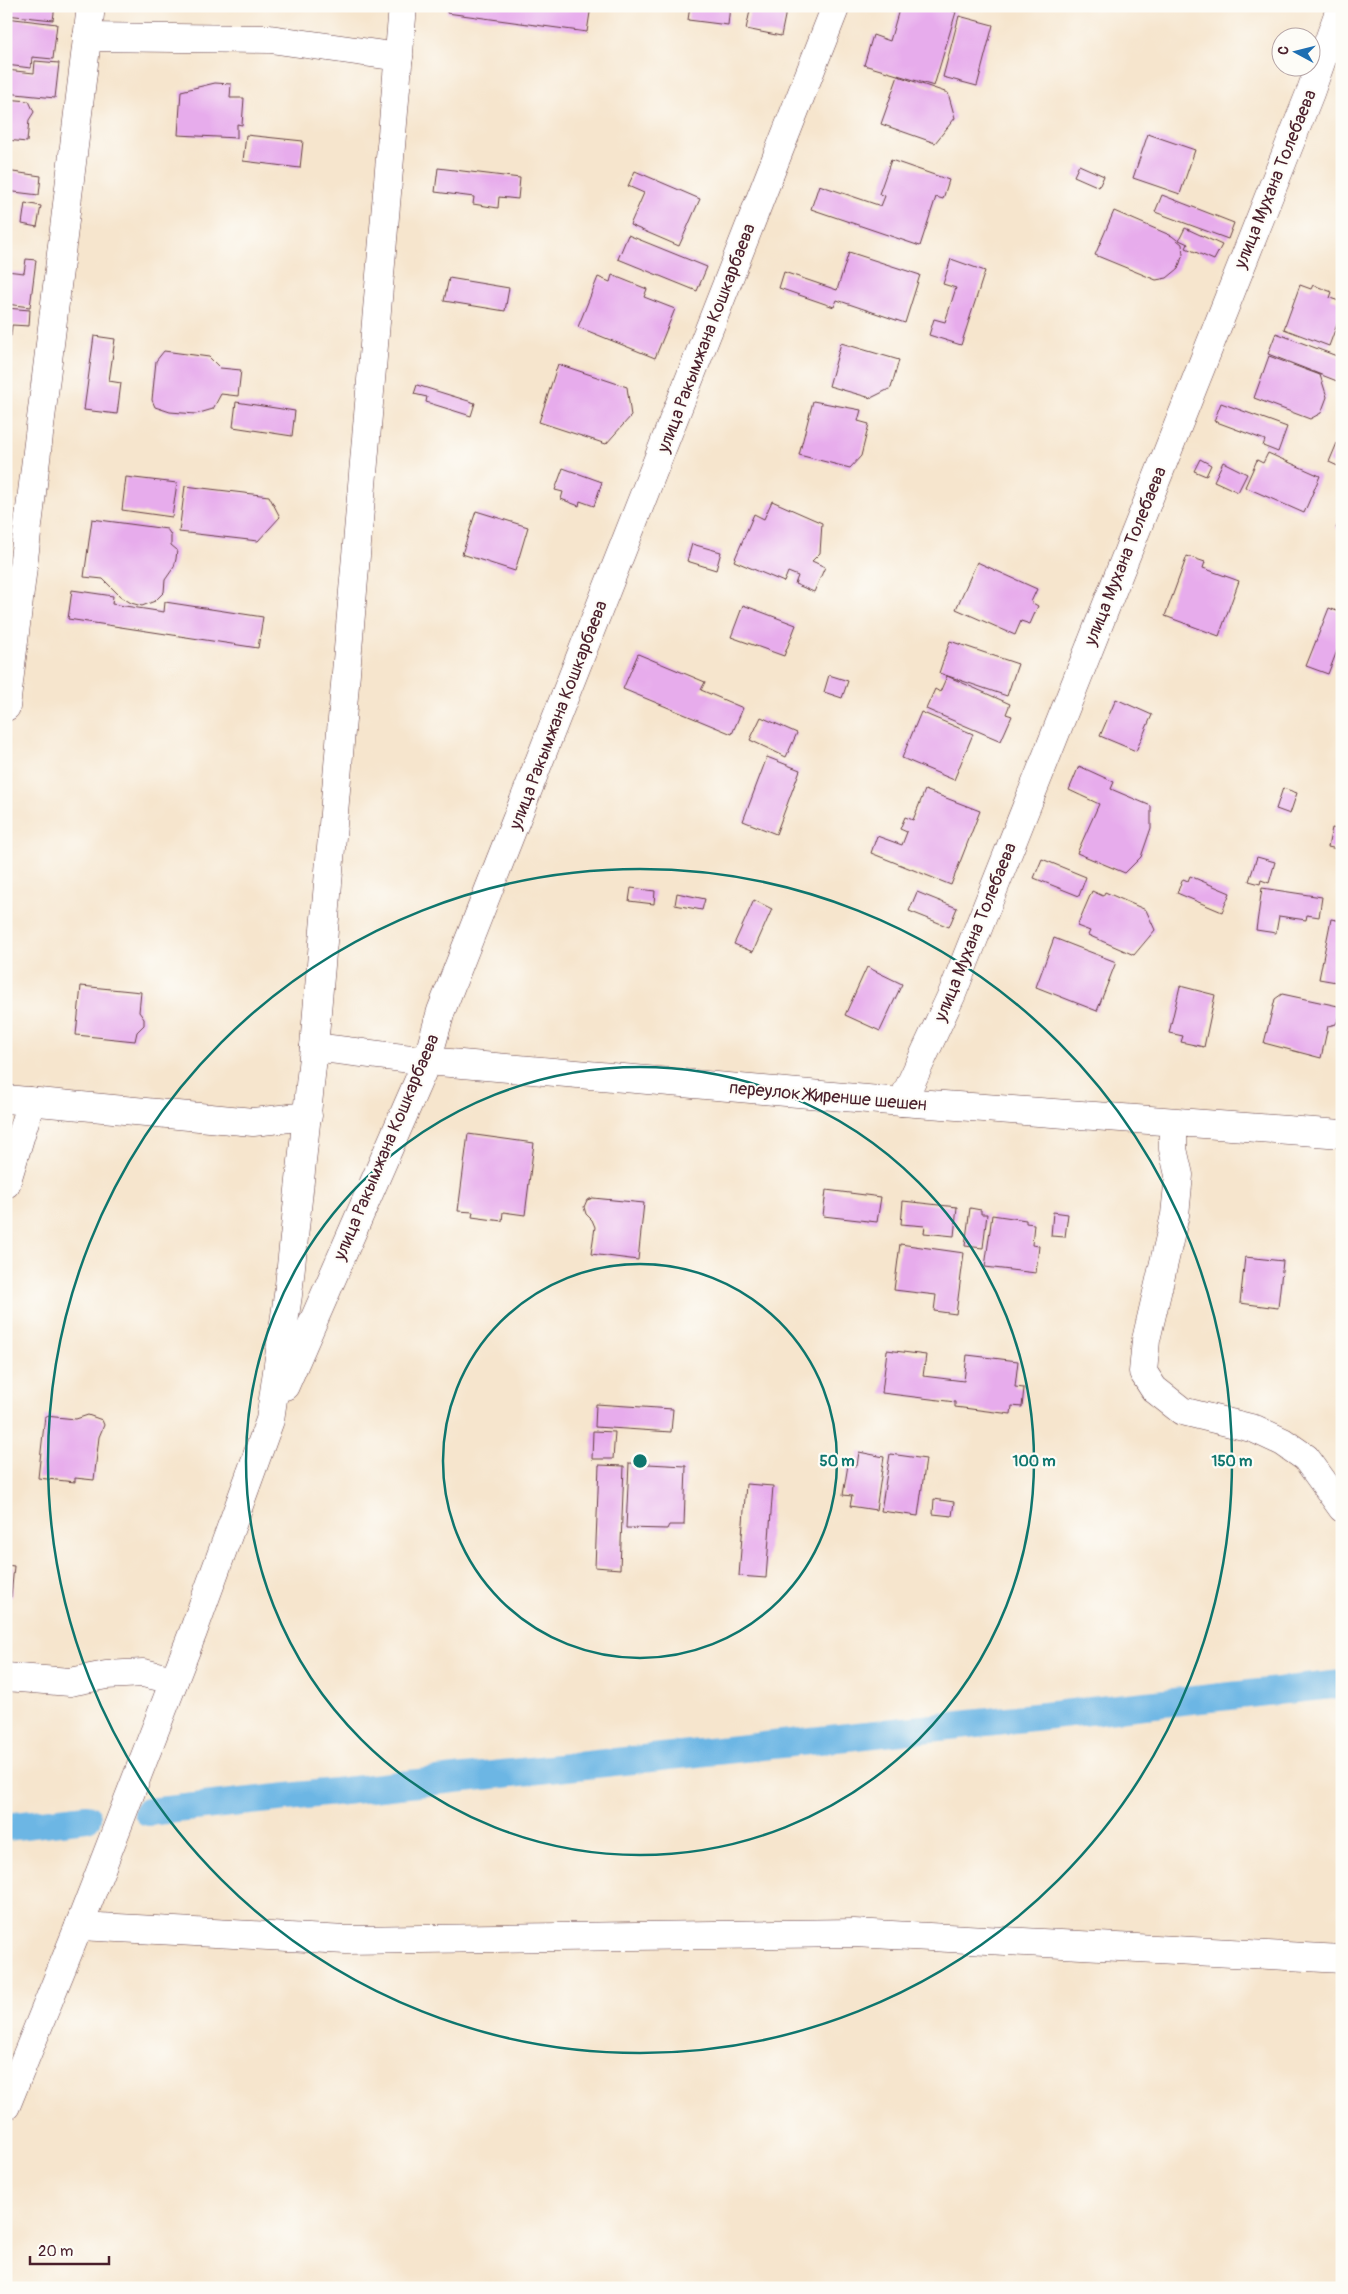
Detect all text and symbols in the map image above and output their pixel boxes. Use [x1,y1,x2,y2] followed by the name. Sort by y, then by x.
[1270,28,1320,78] north arrow
[1275,45,1293,56] text: С
[1229,86,1322,273] street label: улица Мухана Толебаева
[652,220,761,457] street label: улица Ракымжана Кошкарбаева
[1079,463,1172,650] street label: улица Мухана Толебаева
[504,597,613,834] street label: улица Ракымжана Кошкарбаева
[929,839,1022,1026] street label: улица Мухана Толебаева
[328,1031,445,1265] street label: улица Ракымжана Кошкарбаева
[728,1076,928,1117] street label: переулок Жиренше шешен
[631,1452,649,1470] centre of rings
[820,1452,854,1471] text: 50 m
[1013,1452,1055,1471] text: 100 m
[1212,1452,1252,1471] text: 150 m
[30,2234,109,2266] scale bar
[38,2242,73,2261] text: 20 m

